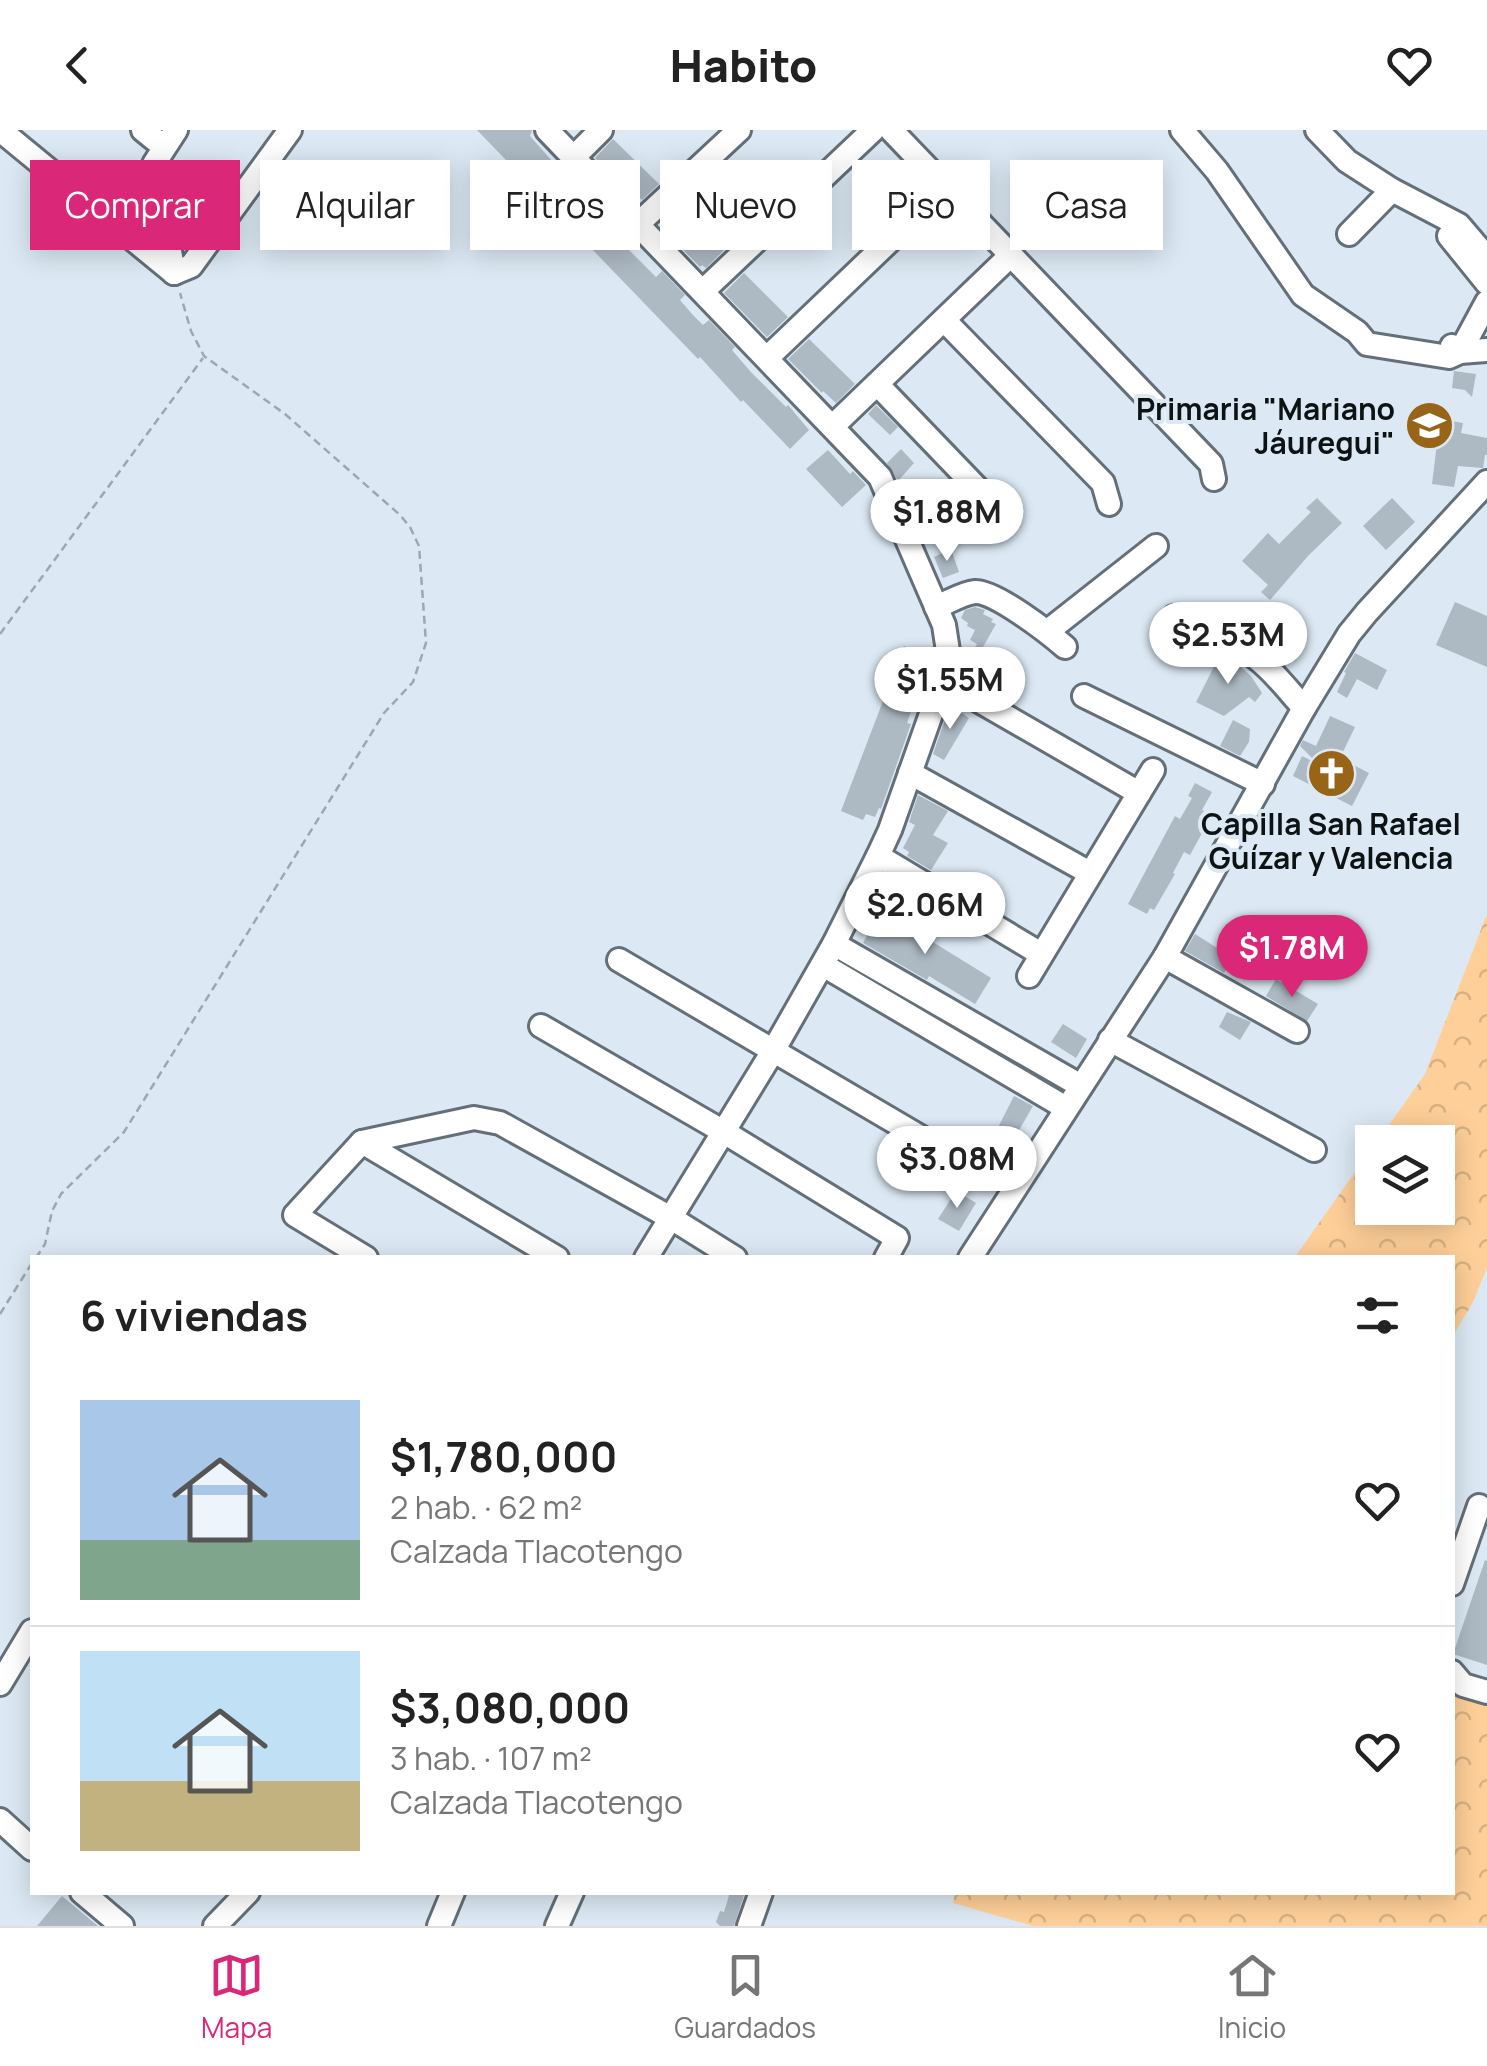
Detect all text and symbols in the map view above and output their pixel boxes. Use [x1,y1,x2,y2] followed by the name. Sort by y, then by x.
[670,34,817,96] text: Habito
[50,38,105,93] icon: back
[1382,38,1437,93] icon: heart
[30,160,240,250] chip: Comprar
[260,160,450,250] chip: Alquilar
[470,160,640,250] chip: Filtros
[660,160,832,250] chip: Nuevo
[852,160,990,250] chip: Piso
[1010,160,1163,250] chip: Casa
[1136,388,1395,463] place label: Primaria "Mariano Jáuregui"
[1404,399,1456,451] school or university icon: Primaria "Mariano Jáuregui"
[866,479,1028,564] pin: $1.88M
[892,489,1002,533] text: $1.88M
[1147,602,1309,687] pin: $2.53M
[1171,612,1285,656] text: $2.53M
[869,647,1031,732] pin: $1.55M
[896,657,1004,701] text: $1.55M
[1305,748,1357,800] church icon: Capilla San Rafael Guízar y Valencia
[1201,803,1461,878] place label: Capilla San Rafael Guízar y Valencia
[844,872,1006,957] pin: $2.06M
[866,882,984,926] text: $2.06M
[1211,915,1373,1000] pin: $1.78M
[1239,925,1345,969] text: $1.78M
[1355,1125,1455,1225] map controls
[1355,1125,1455,1225] button: layers
[876,1126,1038,1211] pin: $3.08M
[899,1136,1015,1180] text: $3.08M
[80,1286,308,1344] text: 6 viviendas
[1350,1288,1405,1343] icon: filters
[390,1427,617,1485] text: $1,780,000
[160,1440,280,1560] icon: home
[1350,1473,1405,1528] icon: heart
[390,1485,582,1529] text: 2 hab. · 62 m²
[390,1529,683,1573] text: Calzada Tlacotengo
[390,1678,630,1736] text: $3,080,000
[160,1691,280,1811] icon: home
[1350,1724,1405,1779] icon: heart
[390,1736,592,1780] text: 3 hab. · 107 m²
[390,1780,683,1824] text: Calzada Tlacotengo
[201,1948,272,2046] tab: Mapa
[674,1948,816,2046] tab: Guardados
[1218,1948,1286,2046] tab: Inicio

